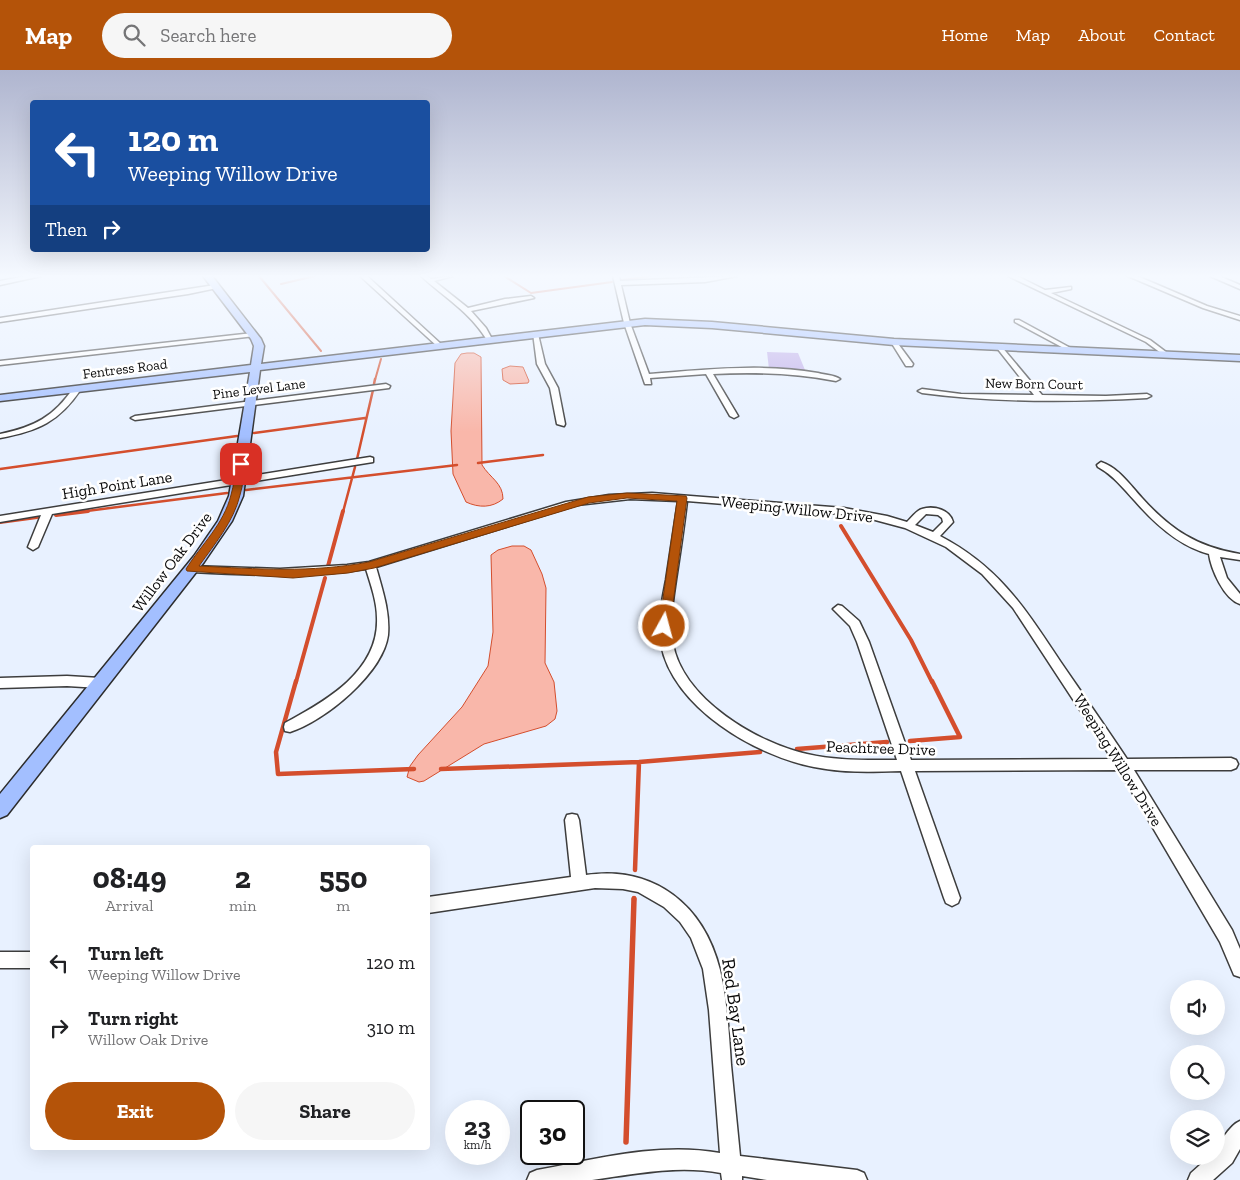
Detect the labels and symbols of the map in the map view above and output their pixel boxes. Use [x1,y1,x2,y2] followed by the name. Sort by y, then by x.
[82,355,169,383] street label: Fentress Road
[212,375,307,403] street label: Pine Level Lane
[985,375,1084,393] street label: New Born Court
[220,443,262,485] pin
[61,467,173,503] street label: High Point Lane
[720,492,874,526] street label: Weeping Willow Drive
[128,508,216,616] street label: Willow Oak Drive
[637,599,689,651] position arrow
[1070,690,1166,830] street label: Weeping Willow Drive
[826,737,936,759] street label: Peachtree Drive
[717,957,755,1067] street label: Red Bay Lane
[520,1100,585,1165] speed limit sign: 30

